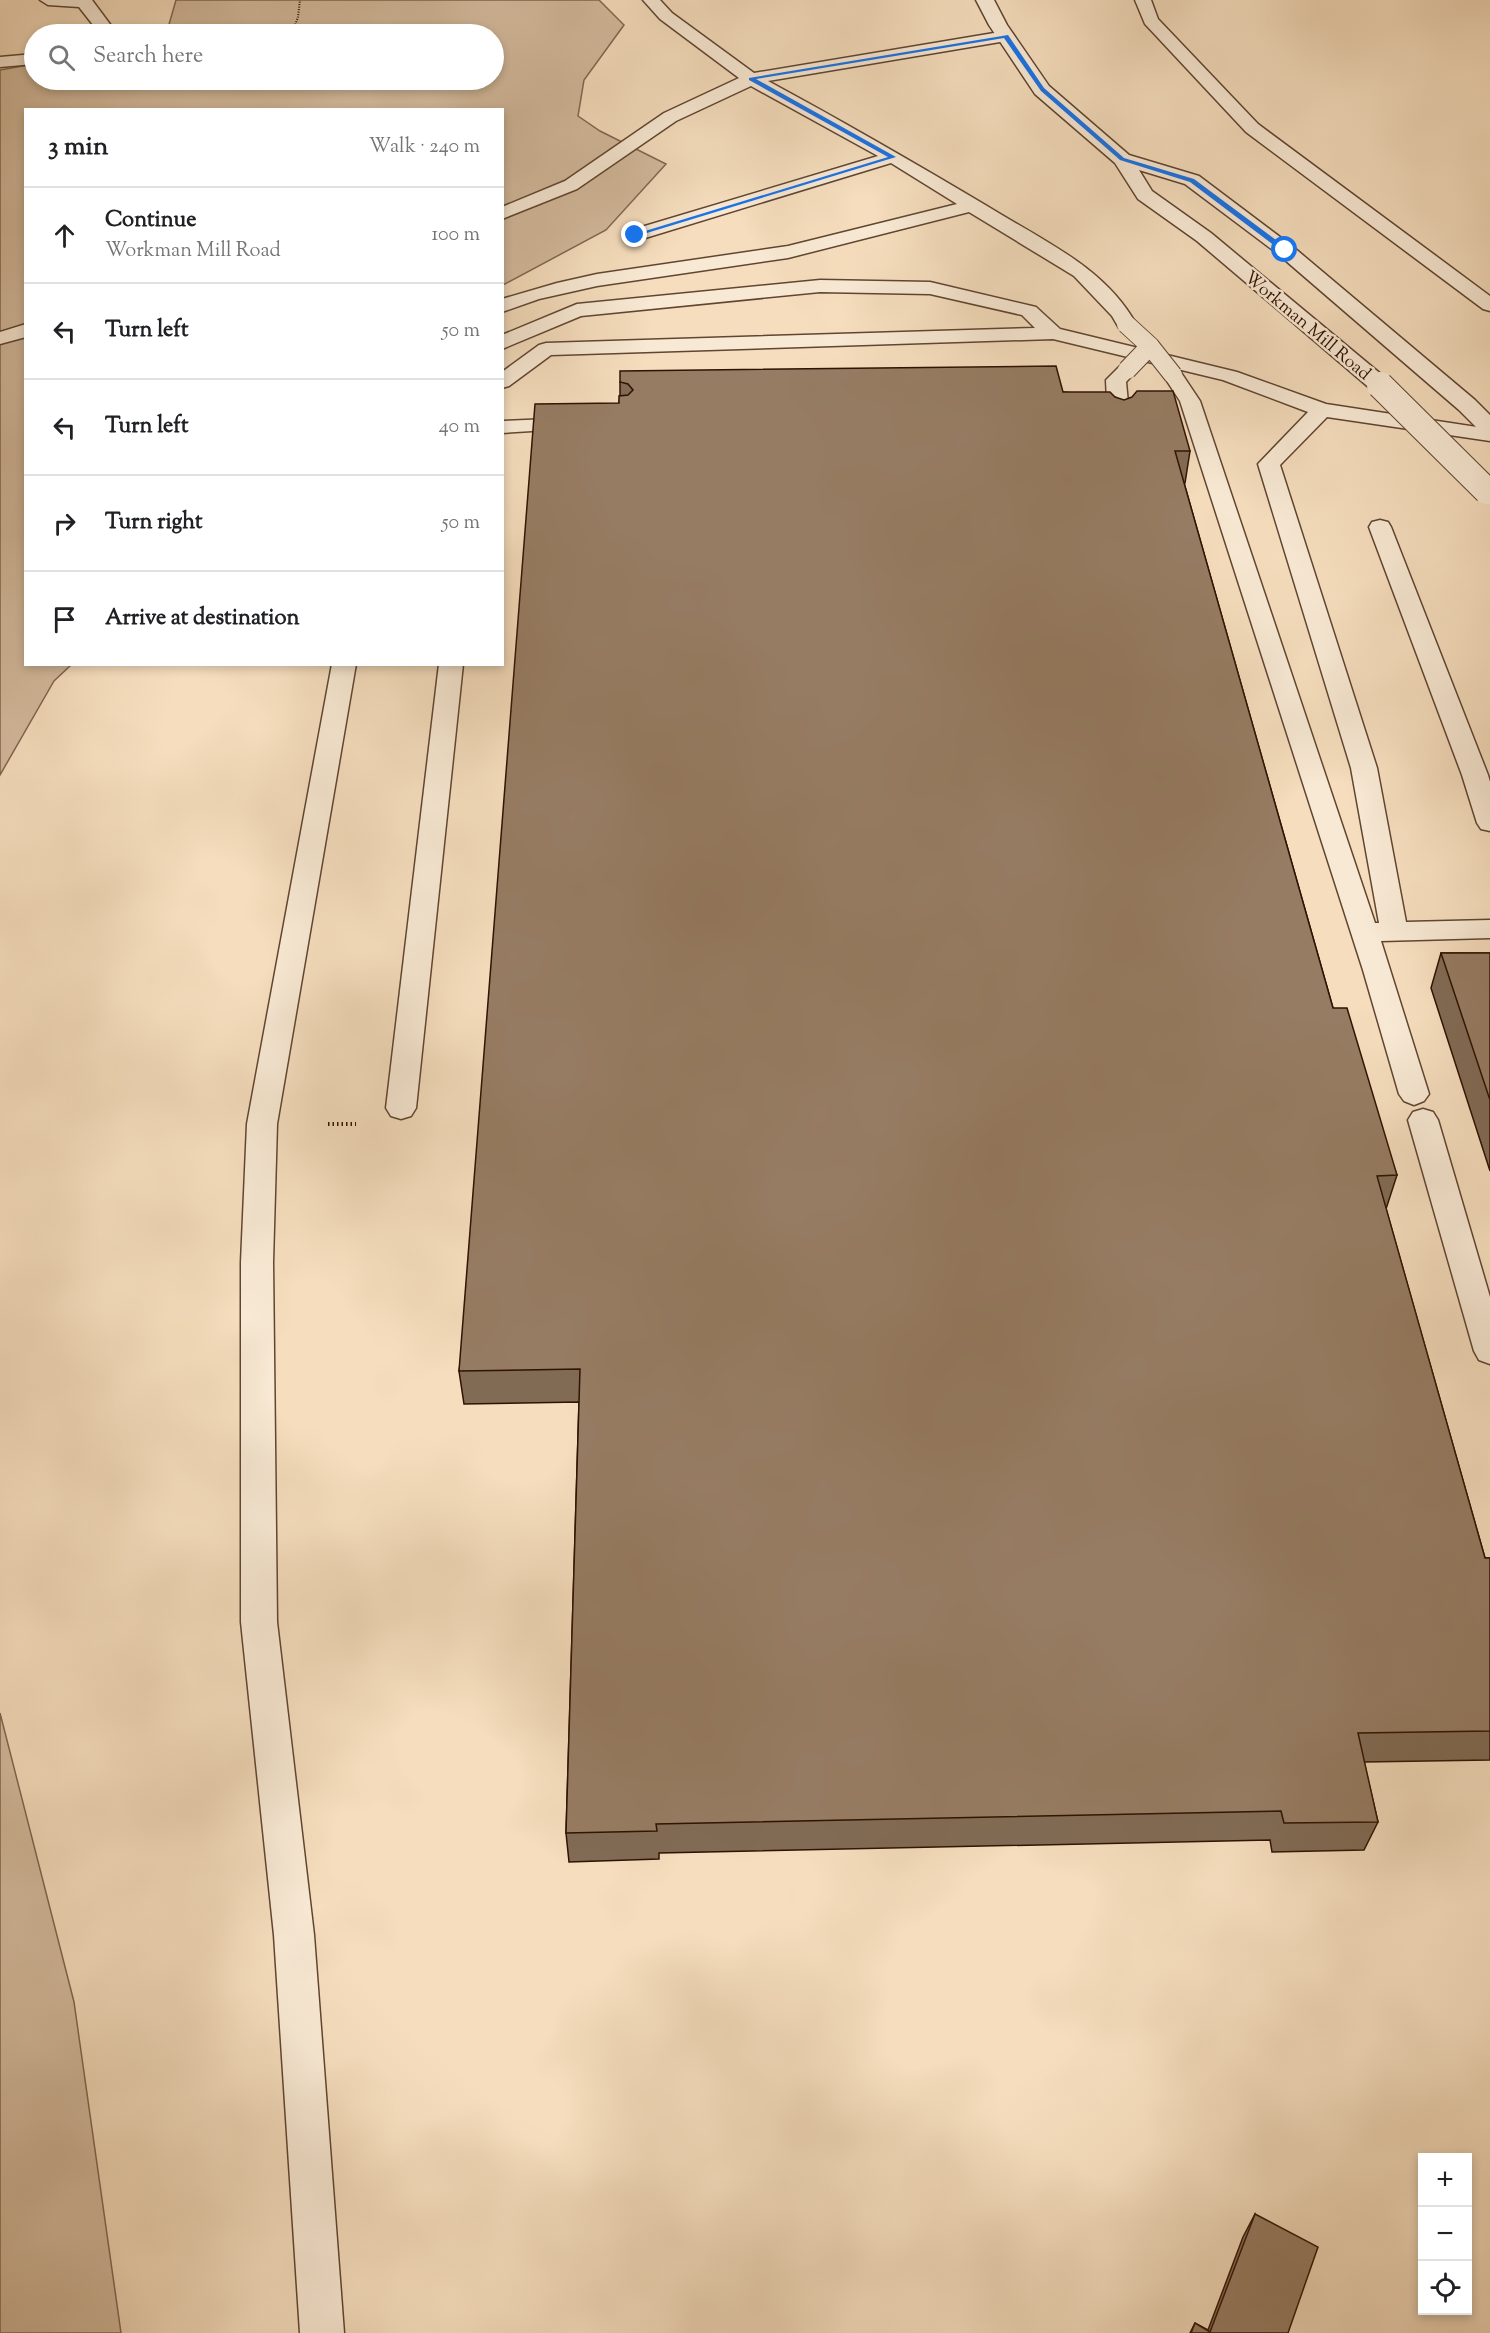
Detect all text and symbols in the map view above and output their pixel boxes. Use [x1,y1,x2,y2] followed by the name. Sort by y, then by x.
[24,24,504,90] search box
[45,41,78,74] icon: search
[93,41,203,73] text: Search here
[48,129,108,166] text: 3 min
[369,133,480,162] text: Walk · 240 m
[105,205,196,237] text: Continue
[48,219,81,252] icon: ahead
[431,221,480,250] text: 100 m
[621,221,647,247] route end
[1271,236,1297,262] route start
[105,237,281,266] text: Workman Mill Road
[1238,266,1376,387] street label: Workman Mill Road
[48,315,81,348] icon: left
[105,315,188,347] text: Turn left
[442,317,480,346] text: 50 m
[48,411,81,444] icon: left
[105,411,188,443] text: Turn left
[439,413,480,442] text: 40 m
[48,507,81,540] icon: right
[105,507,202,539] text: Turn right
[442,509,480,538] text: 50 m
[48,603,81,636] icon: arrive
[105,603,300,635] text: Arrive at destination
[1418,2153,1472,2315] map controls
[1418,2153,1472,2207] button: +
[1418,2207,1472,2261] button: −
[1418,2261,1472,2315] button: locate

